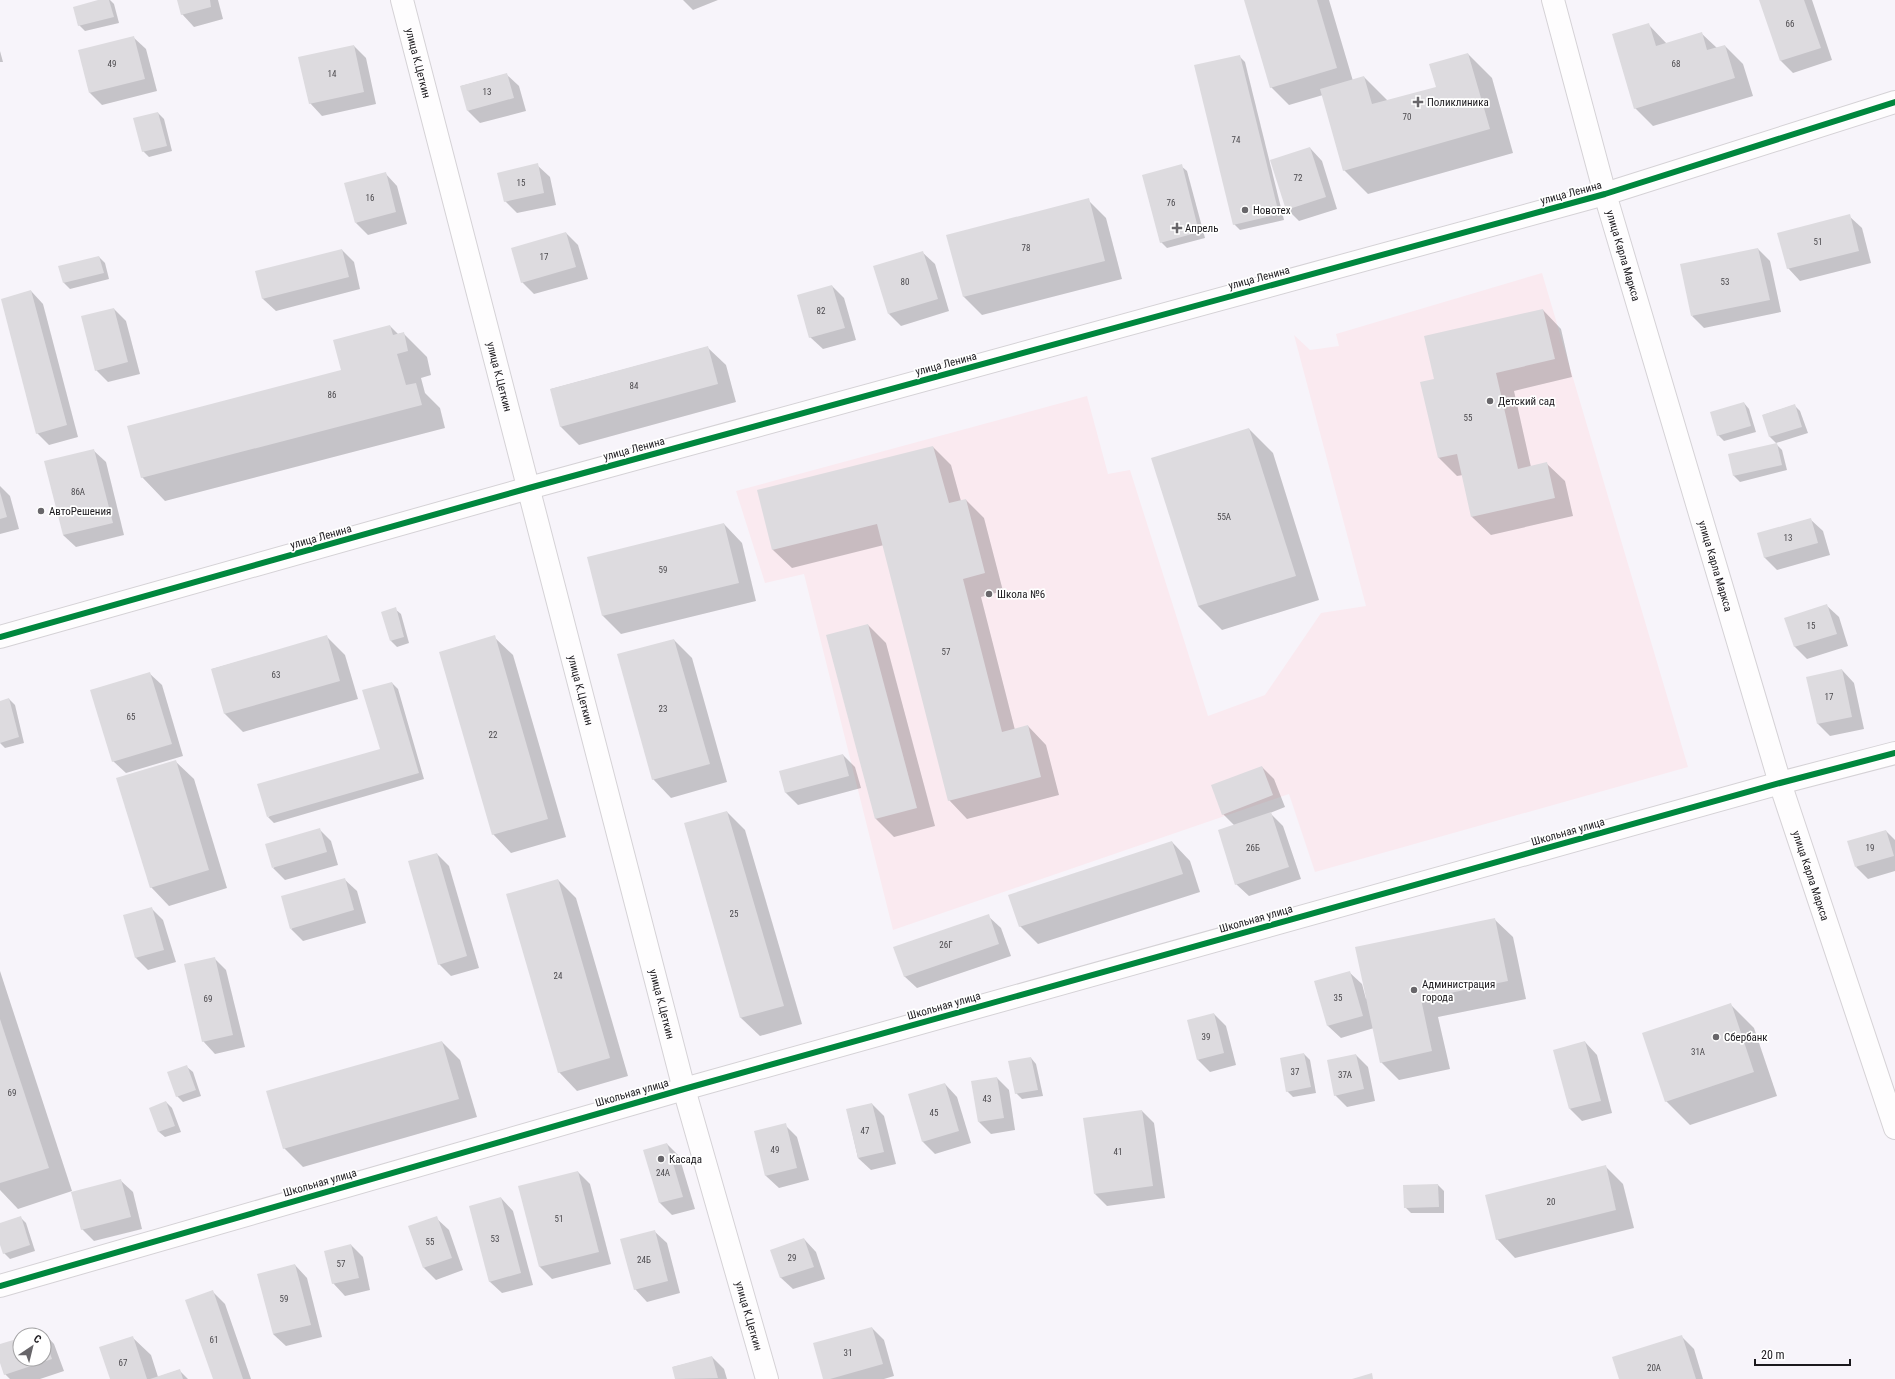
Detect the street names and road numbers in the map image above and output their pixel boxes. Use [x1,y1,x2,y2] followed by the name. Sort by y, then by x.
[403,27,434,99] street label: улица К.Цеткин
[1539,179,1603,207] street label: улица Ленина
[1604,209,1643,302] street label: улица Карла Маркса
[1227,264,1291,292] street label: улица Ленина
[484,340,515,413] street label: улица К.Цеткин
[914,350,978,378] street label: улица Ленина
[602,435,666,463] street label: улица Ленина
[1696,519,1735,613] street label: улица Карла Маркса
[289,522,353,552] street label: улица Ленина
[565,654,596,727] street label: улица К.Цеткин
[1530,815,1606,849] street label: Школьная улица
[1790,829,1832,922] street label: улица Карла Маркса
[1218,902,1294,936] street label: Школьная улица
[647,968,677,1040] street label: улица К.Цеткин
[906,989,982,1023] street label: Школьная улица
[594,1076,670,1110] street label: Школьная улица
[282,1166,358,1200] street label: Школьная улица
[733,1280,765,1352] street label: улица К.Цеткин

